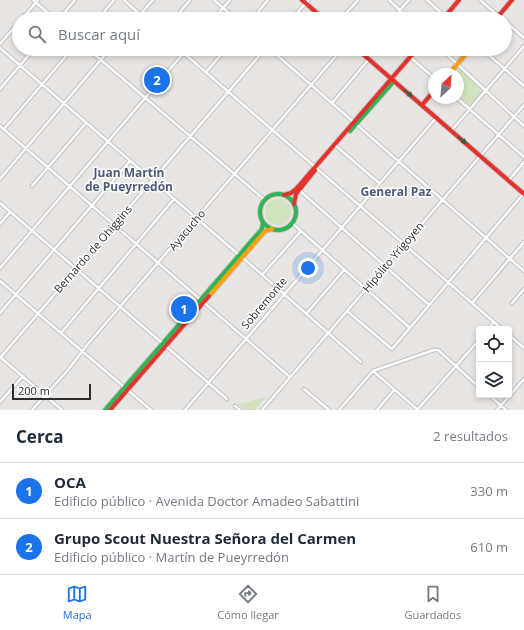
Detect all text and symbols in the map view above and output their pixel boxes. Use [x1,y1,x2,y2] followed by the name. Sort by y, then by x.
[12,12,512,56] search box
[26,23,48,45] icon: search
[58,24,140,44] text: Buscar aquí
[144,65,170,95] pin: 2
[428,68,464,104] north arrow
[403,88,413,98] one-way arrow
[456,135,467,144] one-way arrow
[85,164,173,195] district label: Juan Martín de Pueyrredón
[361,183,432,200] district label: General Paz
[50,202,135,296] street label: Bernardo de Ohiggins
[165,206,208,253] street label: Ayacucho
[359,218,427,295] street label: Hipólito Yrigoyen
[298,258,318,278] your location
[237,273,290,332] street label: Sobremonte
[171,294,197,324] pin: 1
[476,326,512,398] map controls
[476,326,512,362] button: locate
[476,362,512,398] button: layers
[12,382,91,401] scale bar
[18,383,50,398] text: 200 m
[16,425,64,448] text: Cerca
[433,427,508,445] text: 2 resultados
[54,472,86,492] text: OCA
[25,482,33,500] text: 1
[470,482,508,500] text: 330 m
[54,492,359,510] text: Edificio público · Avenida Doctor Amadeo Sabattini
[54,528,356,548] text: Grupo Scout Nuestra Señora del Carmen
[25,538,33,556] text: 2
[470,538,508,556] text: 610 m
[54,548,289,566] text: Edificio público · Martín de Pueyrredón
[63,583,92,622] tab: Mapa
[217,583,279,622] tab: Cómo llegar
[404,583,461,622] tab: Guardados

